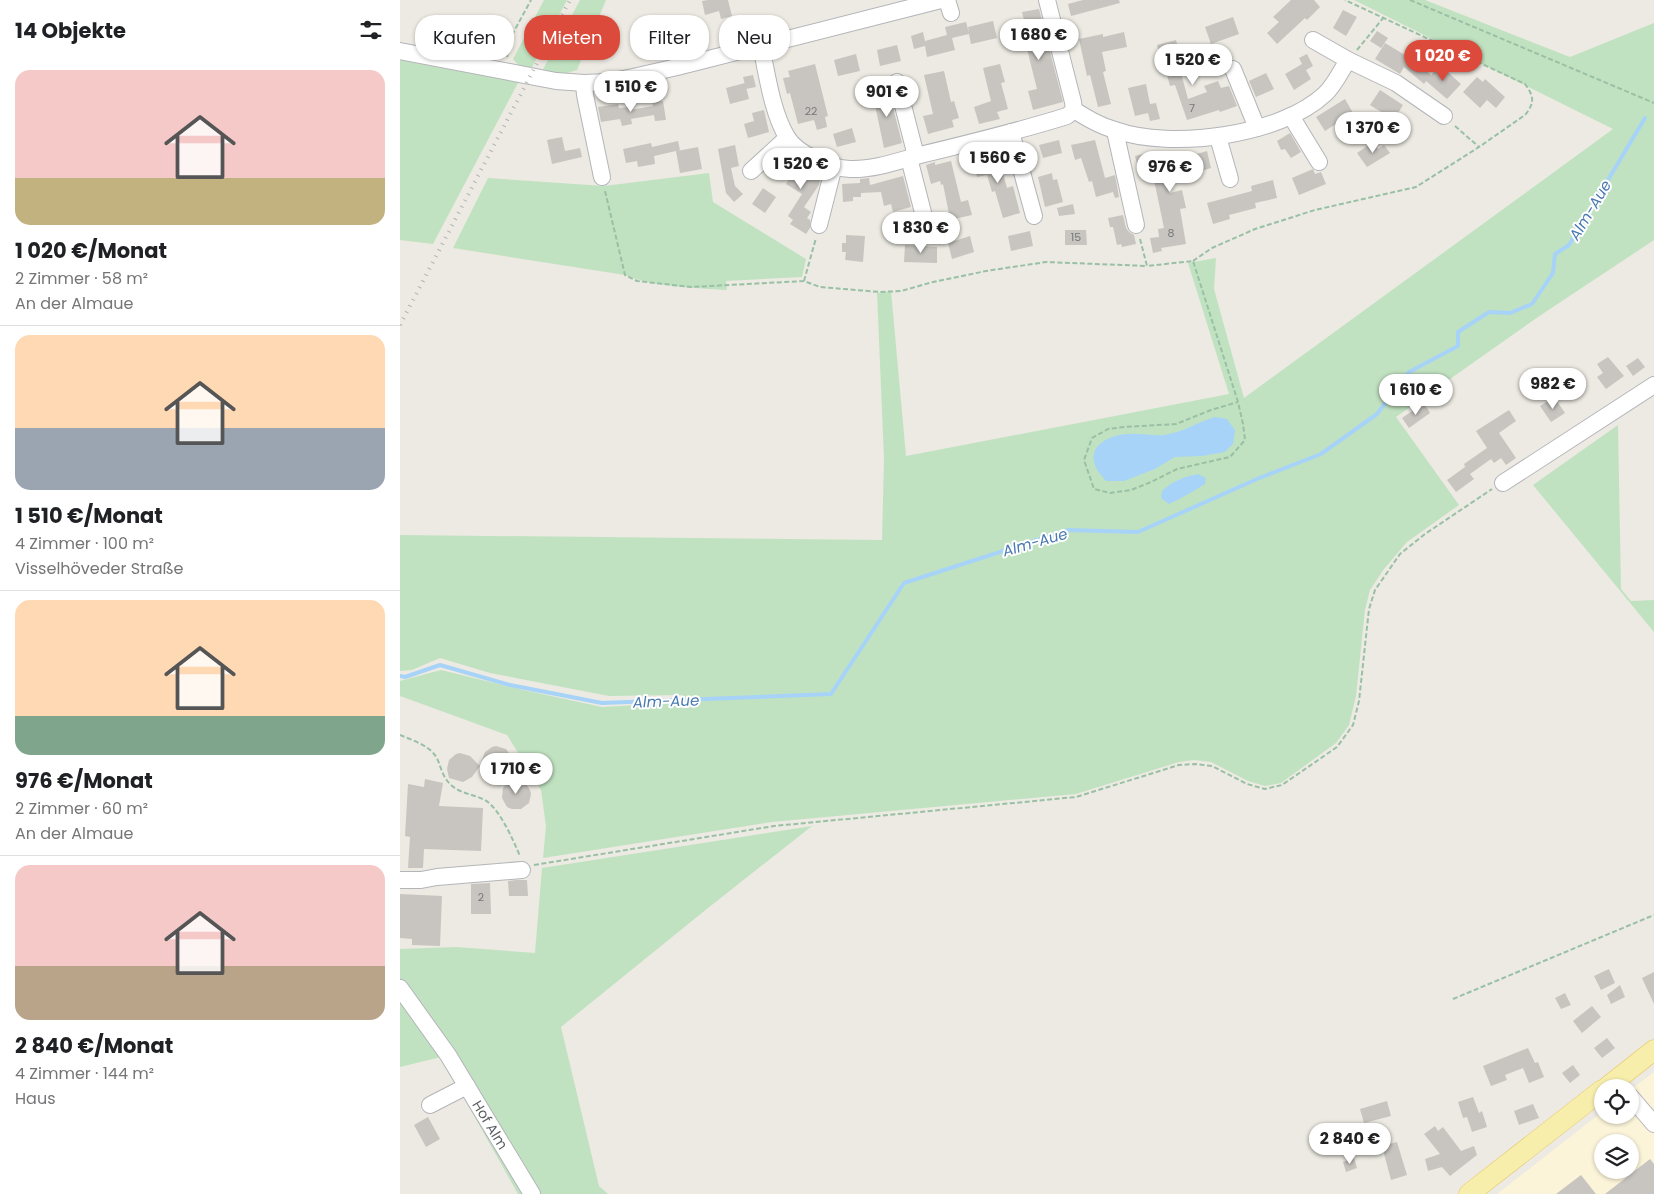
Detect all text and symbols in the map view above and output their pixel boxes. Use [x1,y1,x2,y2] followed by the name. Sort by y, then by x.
[415,15,514,60] chip: Kaufen
[524,15,620,60] chip: Mieten
[630,15,709,60] chip: Filter
[719,15,790,60] chip: Neu
[15,16,126,45] text: 14 Objekte
[357,16,385,44] icon: filters
[993,18,1085,61] pin: 1 680 €
[1011,23,1067,46] text: 1 680 €
[1397,39,1489,82] pin: 1 020 €
[1147,44,1239,86] pin: 1 520 €
[1415,44,1471,67] text: 1 020 €
[1165,48,1221,71] text: 1 520 €
[585,70,677,113] pin: 1 510 €
[605,75,657,98] text: 1 510 €
[852,76,922,118] pin: 901 €
[866,80,908,103] text: 901 €
[1189,100,1195,116] house number: 7
[155,102,245,192] icon: home
[805,103,817,119] house number: 22
[1327,112,1419,154] pin: 1 370 €
[1346,116,1400,139] text: 1 370 €
[952,142,1044,184] pin: 1 560 €
[970,146,1026,169] text: 1 560 €
[755,148,847,190] pin: 1 520 €
[1135,150,1205,193] pin: 976 €
[773,152,829,175] text: 1 520 €
[1148,155,1192,178] text: 976 €
[1563,176,1616,245] water label: Alm-Aue
[875,212,967,254] pin: 1 830 €
[893,216,949,239] text: 1 830 €
[1168,225,1175,241] house number: 8
[1071,229,1081,245] house number: 15
[15,236,167,265] text: 1 020 €/Monat
[15,267,148,290] text: 2 Zimmer · 58 m²
[15,292,133,315] text: An der Almaue
[155,368,245,458] icon: home
[1518,368,1588,410] pin: 982 €
[1530,372,1576,395] text: 982 €
[1370,374,1462,416] pin: 1 610 €
[1390,378,1442,401] text: 1 610 €
[15,501,163,530] text: 1 510 €/Monat
[999,523,1070,562] water label: Alm-Aue
[15,532,154,555] text: 4 Zimmer · 100 m²
[15,557,183,580] text: Visselhöveder Straße
[155,633,245,723] icon: home
[631,689,700,713] water label: Alm-Aue
[470,752,562,795] pin: 1 710 €
[491,757,541,780] text: 1 710 €
[15,766,153,795] text: 976 €/Monat
[15,797,148,820] text: 2 Zimmer · 60 m²
[15,822,133,845] text: An der Almaue
[478,889,484,905] house number: 2
[155,898,245,988] icon: home
[15,1031,173,1060] text: 2 840 €/Monat
[15,1062,154,1085] text: 4 Zimmer · 144 m²
[1594,1079,1639,1179] map controls
[1594,1079,1639,1124] button: locate
[15,1087,55,1110] text: Haus
[468,1096,513,1153] street label: Hof Alm
[1304,1122,1396,1165] pin: 2 840 €
[1320,1127,1380,1150] text: 2 840 €
[1594,1134,1639,1179] button: layers

